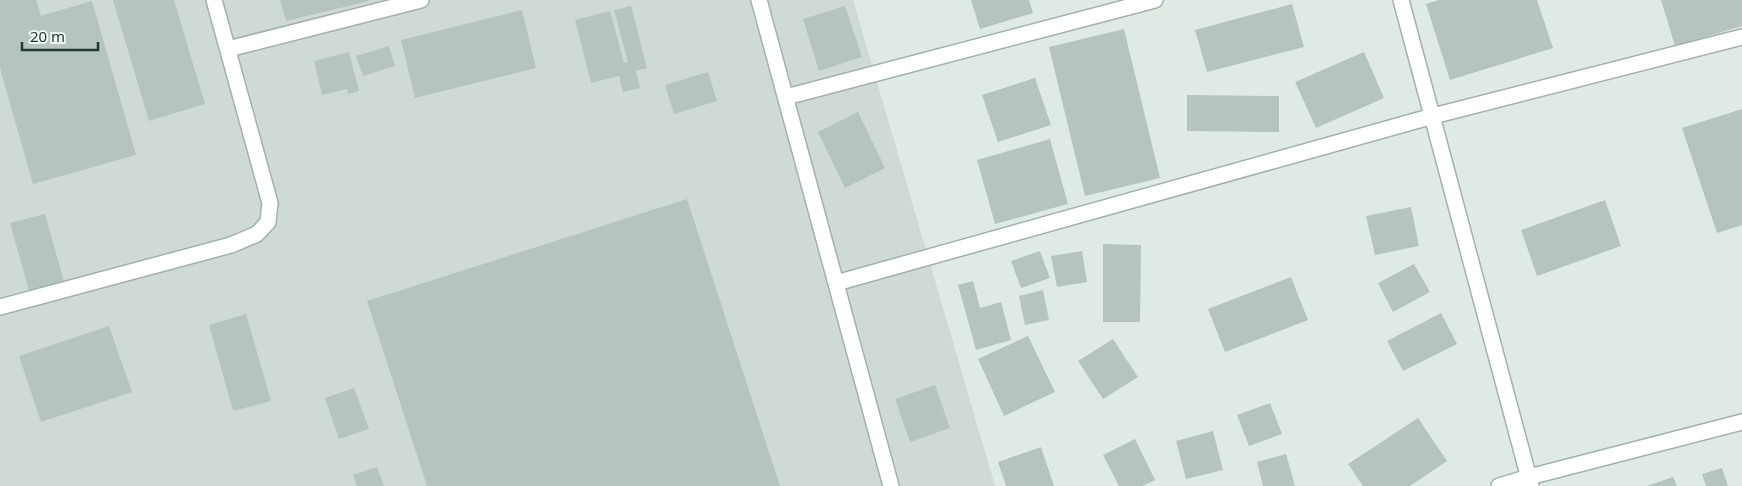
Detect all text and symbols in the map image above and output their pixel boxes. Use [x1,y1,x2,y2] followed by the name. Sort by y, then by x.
[22,20,99,52] scale bar
[30,26,65,46] text: 20 m

